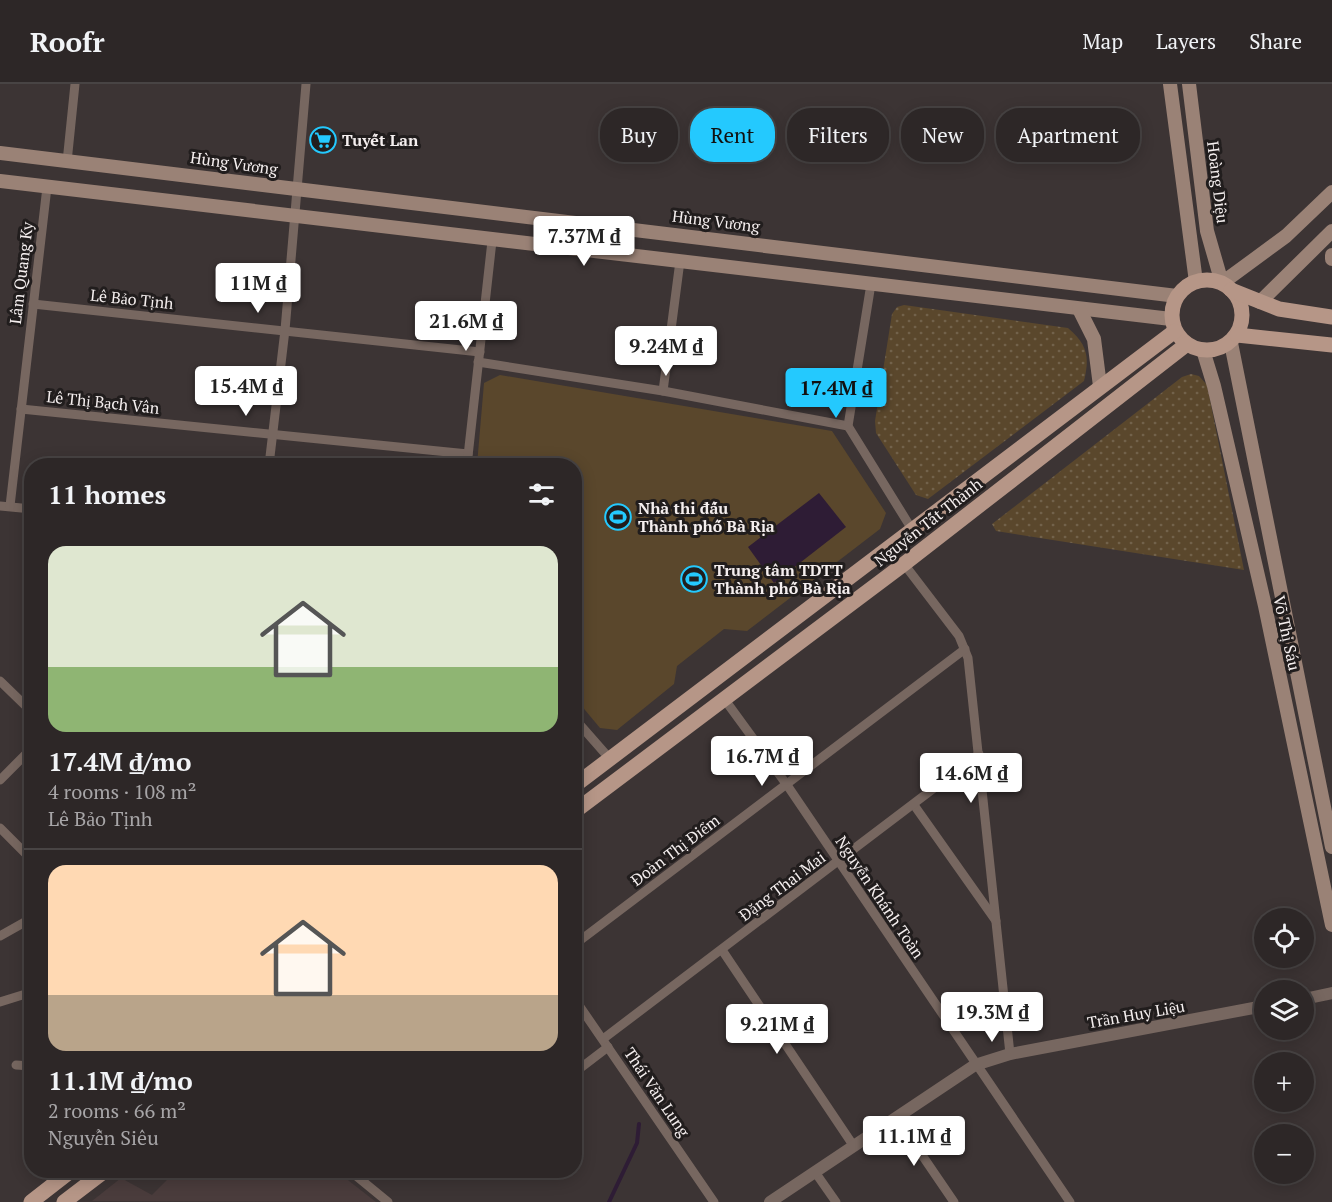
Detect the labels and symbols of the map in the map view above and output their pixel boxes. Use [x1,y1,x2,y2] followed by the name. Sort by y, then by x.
[308,125,338,155] supermarket icon: Tuyết Lan
[342,129,419,151] place label: Tuyết Lan
[1202,140,1234,224] street label: Hoàng Diệu
[189,146,280,180] street label: Hùng Vương
[671,205,762,237] street label: Hùng Vương
[529,216,639,267] pin: 7.37M ₫
[4,220,38,325] street label: Lâm Quang Ky
[216,263,300,314] pin: 11M ₫
[89,284,175,314] street label: Lê Bảo Tịnh
[411,301,521,352] pin: 21.6M ₫
[611,326,721,377] pin: 9.24M ₫
[191,366,301,417] pin: 15.4M ₫
[781,368,891,419] pin: 17.4M ₫
[45,385,161,419] street label: Lê Thị Bạch Vân
[869,473,987,571] street label: Nguyễn Tất Thành
[638,497,775,537] place label: Nhà thi đấu Thành phố Bà Rịa
[603,502,633,532] sports icon: Nhà thi đấu Thành phố Bà Rịa
[714,559,851,599] place label: Trung tâm TDTT Thành phố Bà Rịa
[679,564,709,594] sports icon: Trung tâm TDTT Thành phố Bà Rịa
[1268,593,1306,673] street label: Võ Thị Sáu
[707,736,817,787] pin: 16.7M ₫
[916,753,1026,804] pin: 14.6M ₫
[626,809,724,891] street label: Đoàn Thị Điểm
[831,831,930,963] street label: Nguyễn Khánh Toàn
[734,846,830,926] street label: Đặng Thai Mai
[937,992,1047,1043] pin: 19.3M ₫
[1085,995,1187,1033] street label: Trần Huy Liệu
[722,1004,832,1055] pin: 9.21M ₫
[619,1043,695,1141] street label: Thái Văn Lung
[859,1116,969,1167] pin: 11.1M ₫

